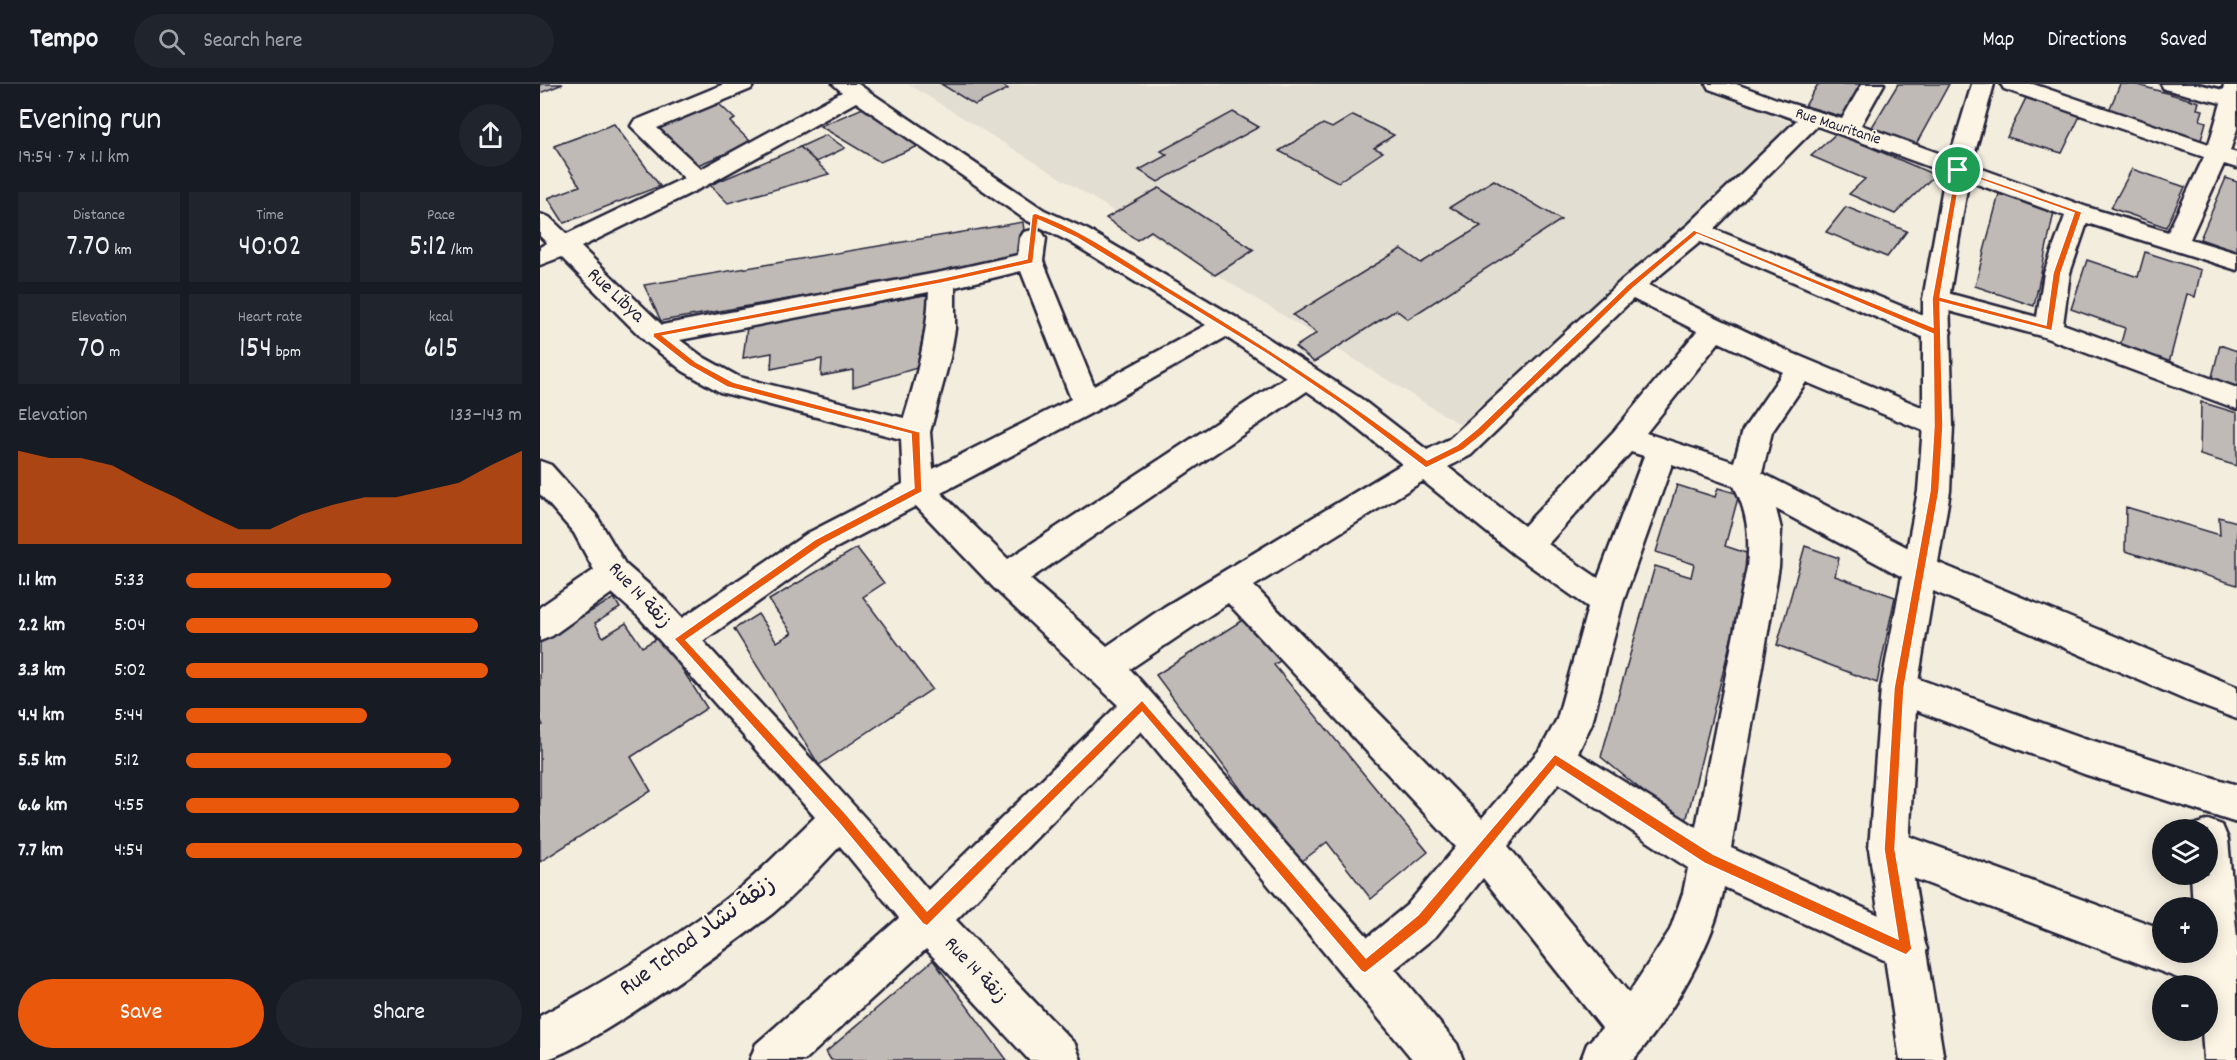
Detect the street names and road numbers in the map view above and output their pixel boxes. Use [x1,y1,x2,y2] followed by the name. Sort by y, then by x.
[1792,102,1884,152] street label: Rue Mauritanie
[580,262,650,330] street label: Rue Libya
[601,557,677,635] street label: Rue 14 زنقة
[613,869,783,1005] street label: Rue Tchad زنقة نشاد
[937,932,1013,1010] street label: Rue 14 زنقة

